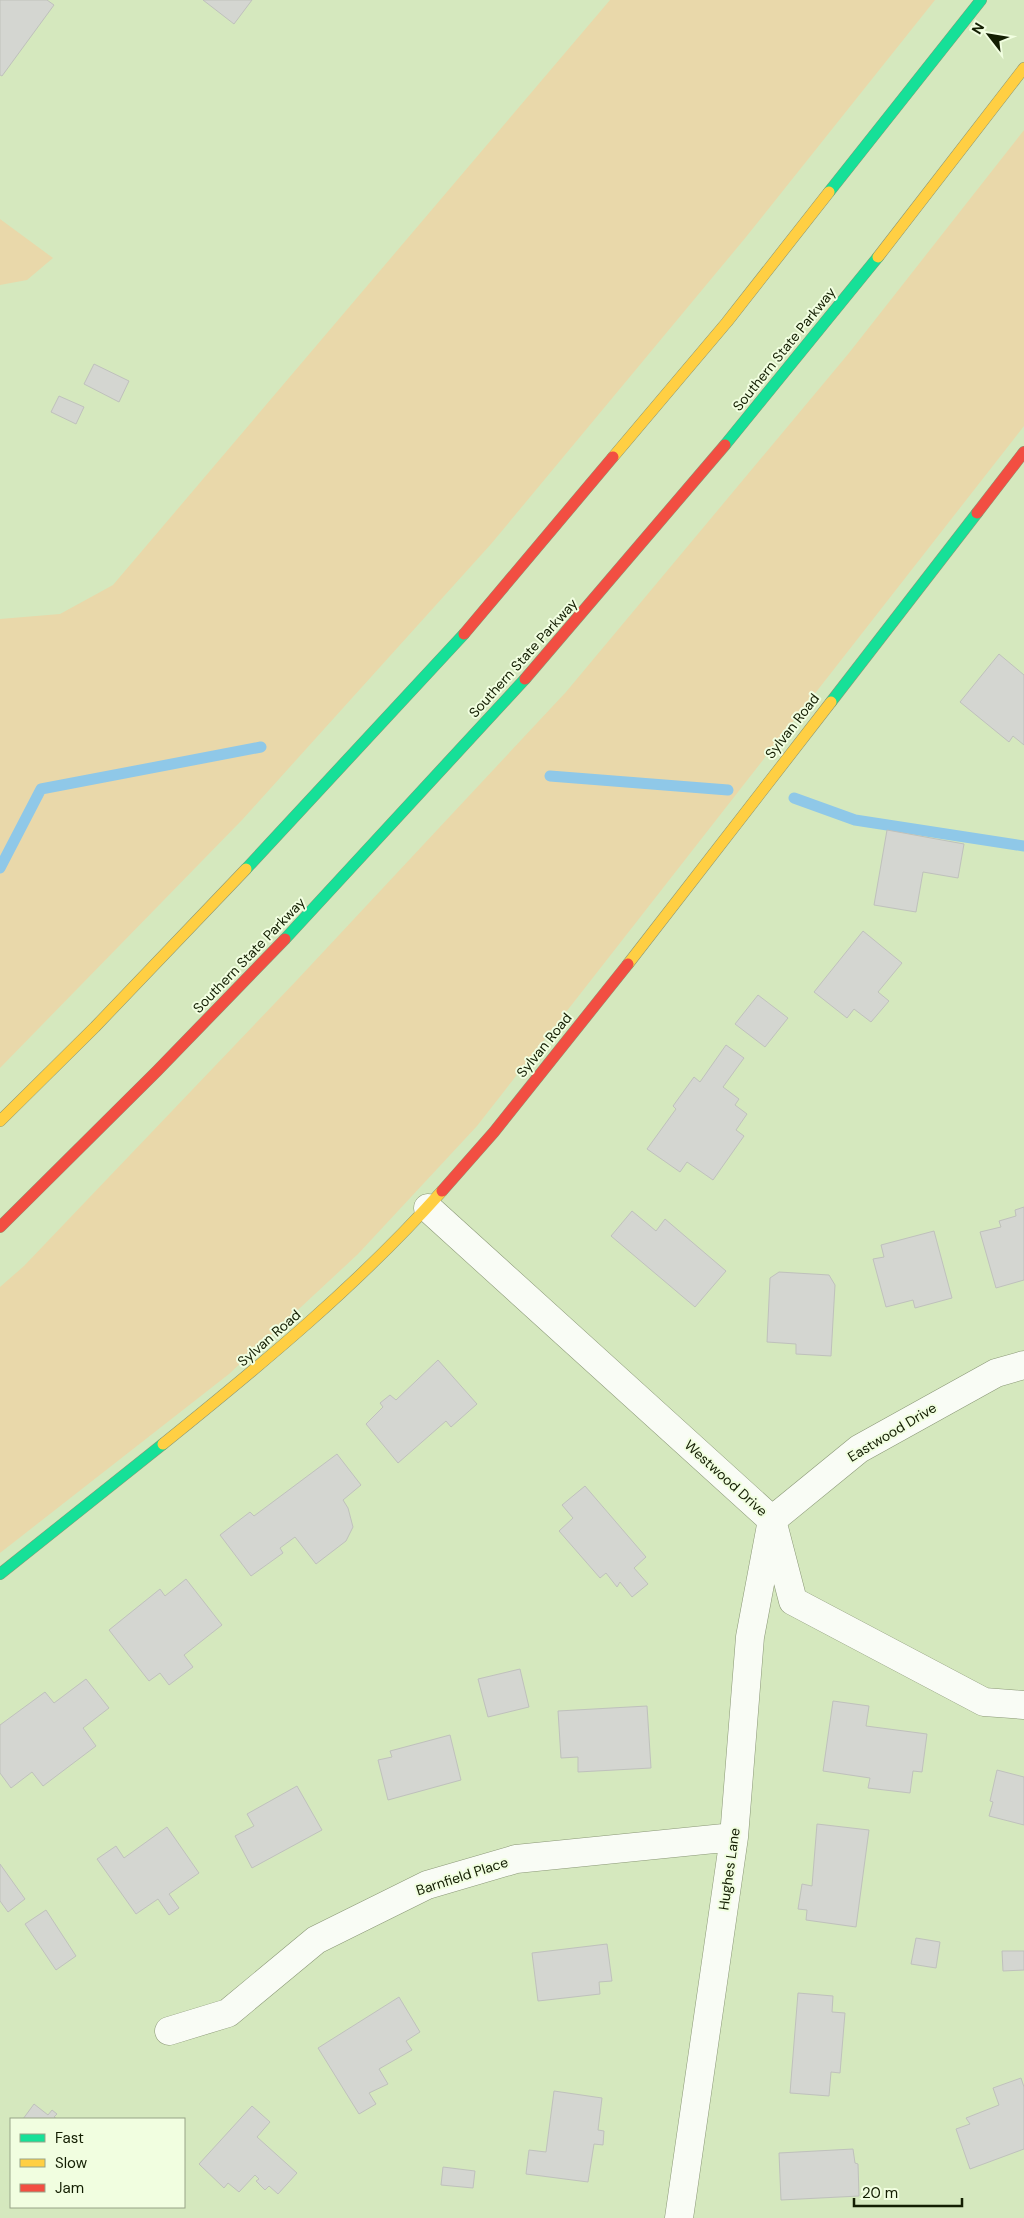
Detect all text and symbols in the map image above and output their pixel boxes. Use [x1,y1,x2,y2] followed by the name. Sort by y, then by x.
[964,10,1014,60] north arrow
[968,19,988,37] text: N
[729,283,840,415] street label: Southern State Parkway
[465,595,581,721] street label: Southern State Parkway
[761,690,823,762] street label: Sylvan Road
[189,893,309,1017] street label: Southern State Parkway
[512,1009,576,1081] street label: Sylvan Road
[234,1306,304,1370] street label: Sylvan Road
[844,1398,940,1466] street label: Eastwood Drive
[681,1436,771,1520] street label: Westwood Drive
[714,1827,744,1911] street label: Hughes Lane
[414,1853,510,1899] street label: Barnfield Place
[10,2118,185,2208] legend
[55,2128,84,2148] text: Fast
[55,2153,88,2173] text: Slow
[854,2176,962,2208] scale bar
[55,2178,84,2198] text: Jam
[862,2183,898,2203] text: 20 m

